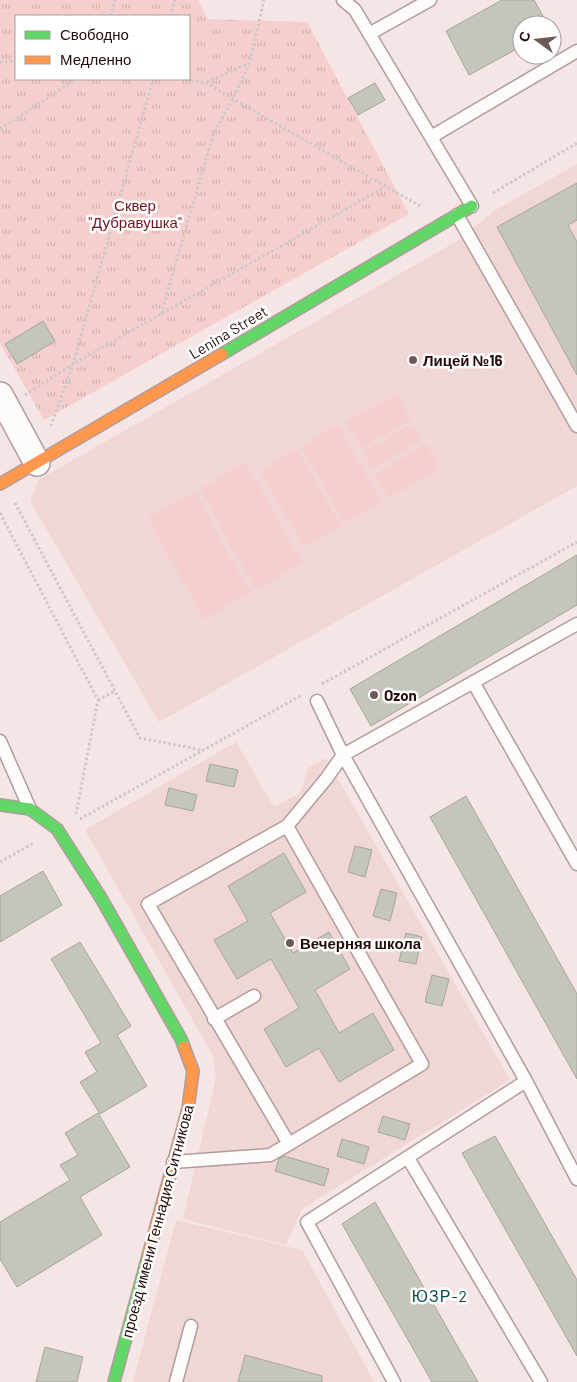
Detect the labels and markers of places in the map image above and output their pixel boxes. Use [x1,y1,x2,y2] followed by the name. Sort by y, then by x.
[423,351,503,369] place label: Лицей №16
[407,354,419,366] marker: Лицей №16
[384,686,417,704] place label: Ozon
[368,689,380,701] marker: Ozon
[300,934,422,952] place label: Вечерняя школа
[284,937,296,949] marker: Вечерняя школа

